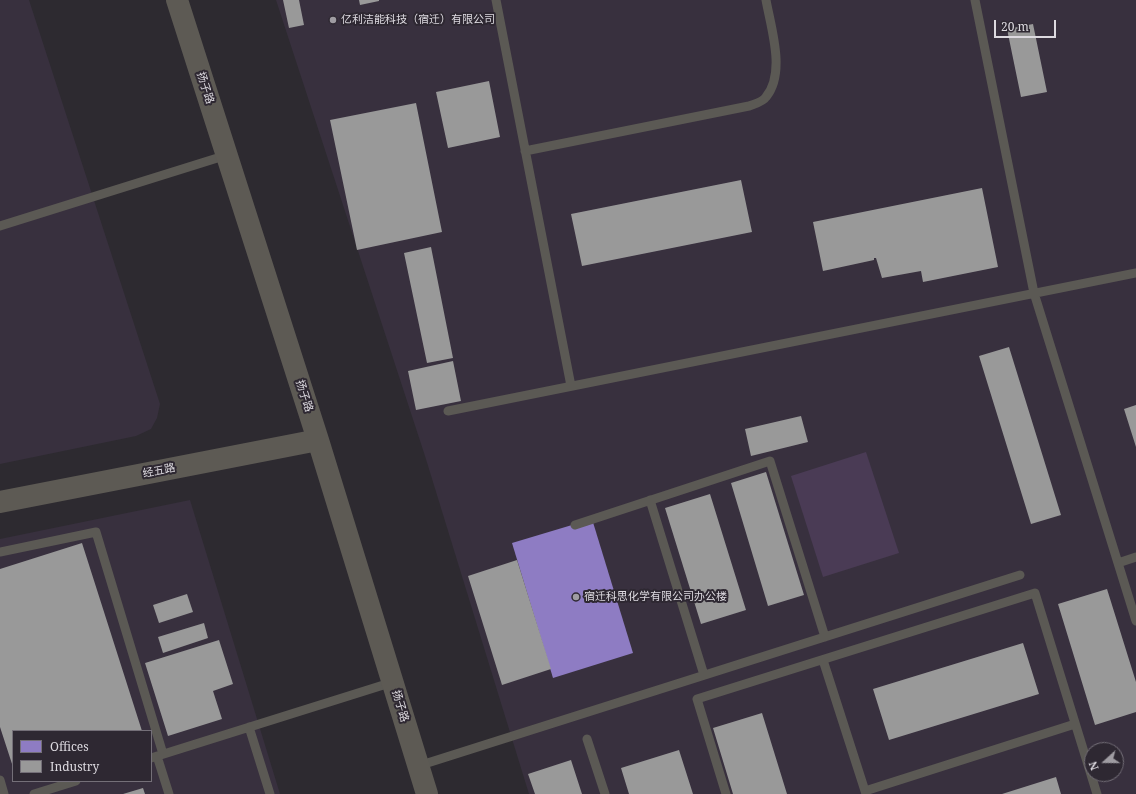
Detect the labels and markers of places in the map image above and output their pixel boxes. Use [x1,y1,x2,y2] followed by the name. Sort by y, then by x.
[341,13,495,27] place label: 亿利洁能科技（宿迁）有限公司
[328,15,338,25] marker: 亿利洁能科技（宿迁）有限公司
[584,590,727,604] place label: 宿迁科思化学有限公司办公楼
[571,592,581,602] marker: 宿迁科思化学有限公司办公楼

